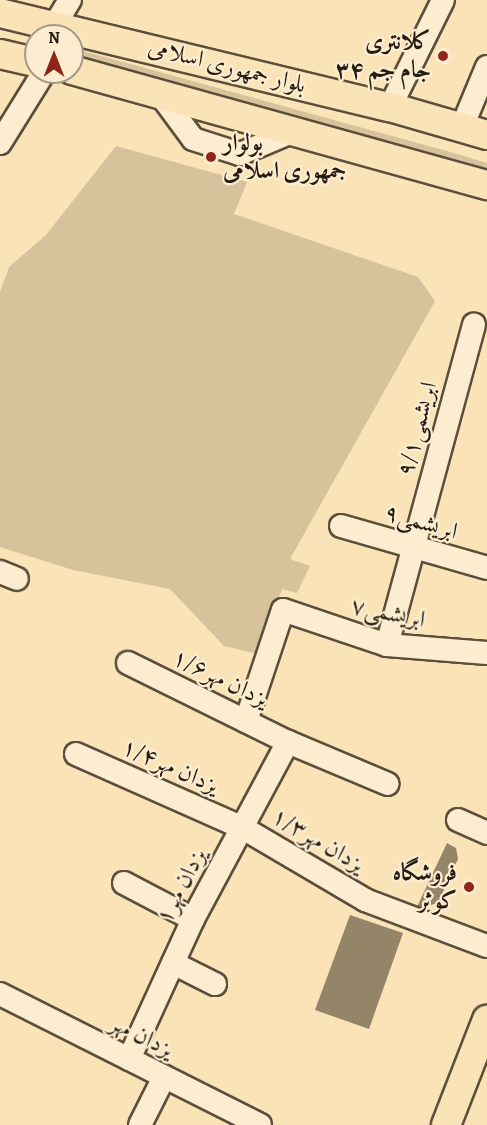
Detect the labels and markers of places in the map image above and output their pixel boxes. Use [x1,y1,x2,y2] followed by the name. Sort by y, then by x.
[335,28,431,84] place label: کلانتری ۳۴ جام جم
[436,49,450,63] marker: کلانتری ۳۴ جام جم
[223,129,346,185] place label: بولوار جمهوری اسلامی
[204,150,218,164] marker: بولوار جمهوری اسلامی
[392,859,457,915] place label: فروشگاه کوثر
[462,880,476,894] marker: فروشگاه کوثر

